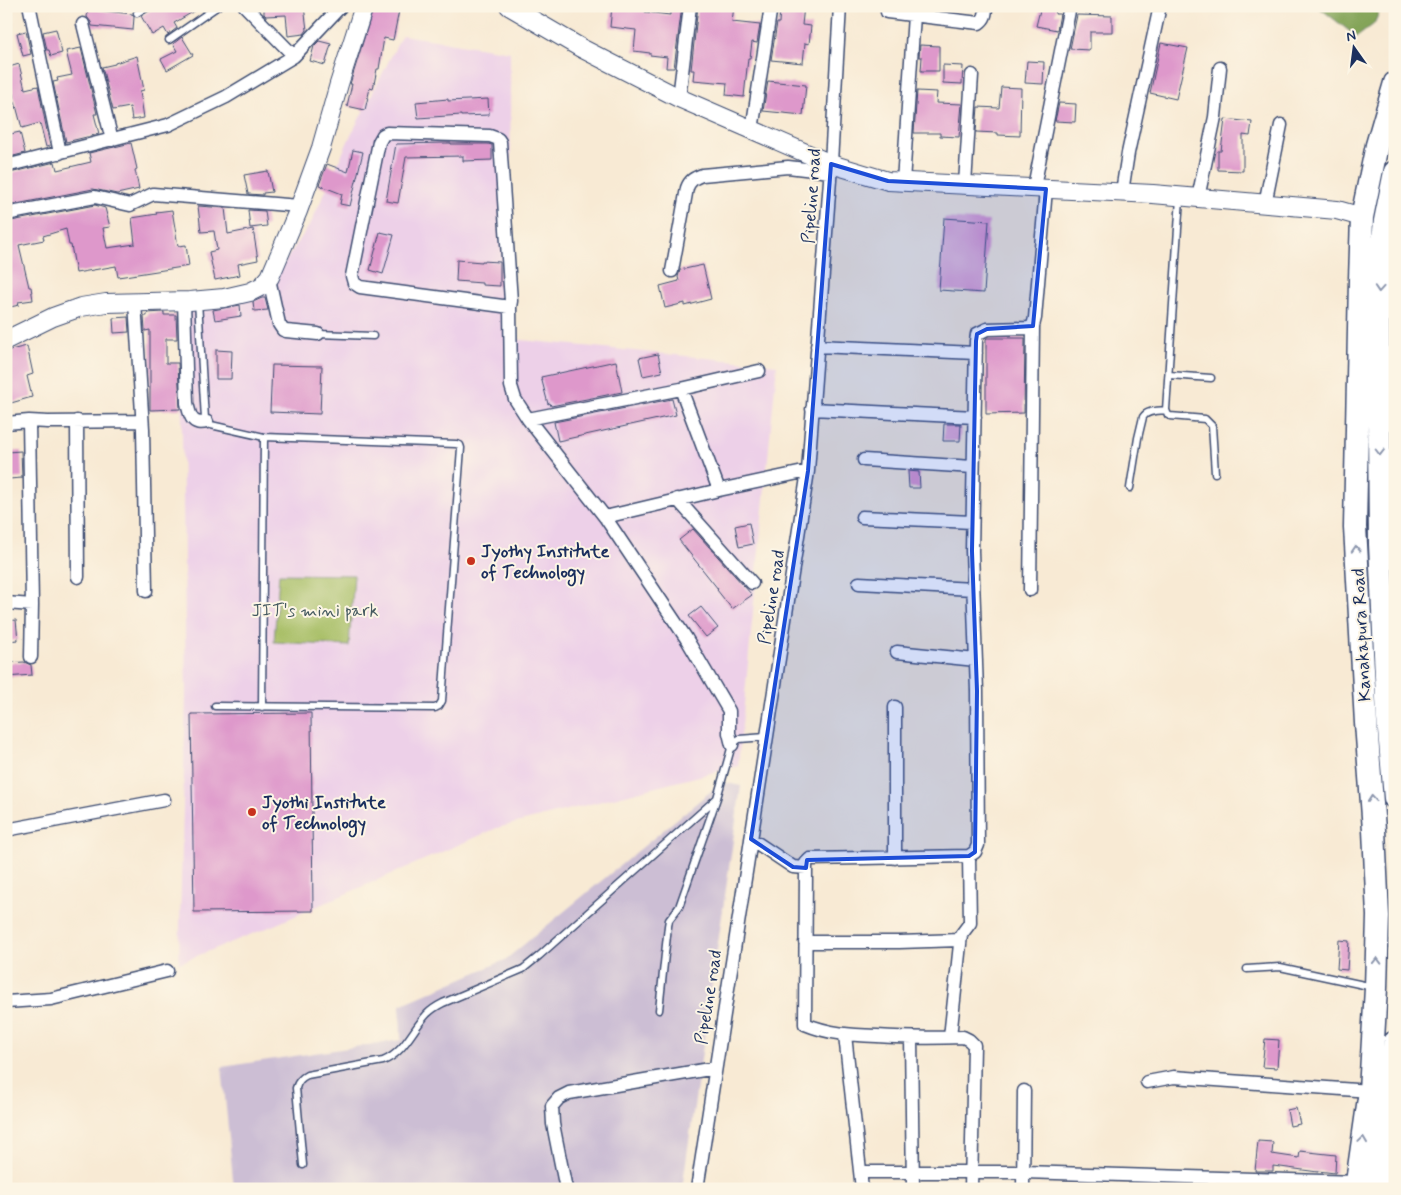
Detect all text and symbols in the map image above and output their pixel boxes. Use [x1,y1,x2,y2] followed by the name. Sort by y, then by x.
[1328,22,1378,72] north arrow
[1344,26,1358,46] text: N
[797,148,827,244] street label: Pipeline road
[1373,286,1384,294] one-way arrow
[1375,448,1385,456] one-way arrow
[481,540,609,587] place label: Jyothy Institute of Technology
[1351,545,1362,553] one-way arrow
[753,548,791,646] street label: Pipeline road
[465,555,477,567] marker: Jyothy Institute of Technology
[1347,568,1377,702] street label: Kanakapura Road
[251,599,379,623] park label: JIT's mini park
[262,791,386,838] place label: Jyothi Institute of Technology
[1367,795,1378,803] one-way arrow
[246,806,258,818] marker: Jyothi Institute of Technology
[690,948,728,1046] street label: Pipeline road
[1372,957,1382,964] one-way arrow
[1357,1136,1368,1144] one-way arrow

